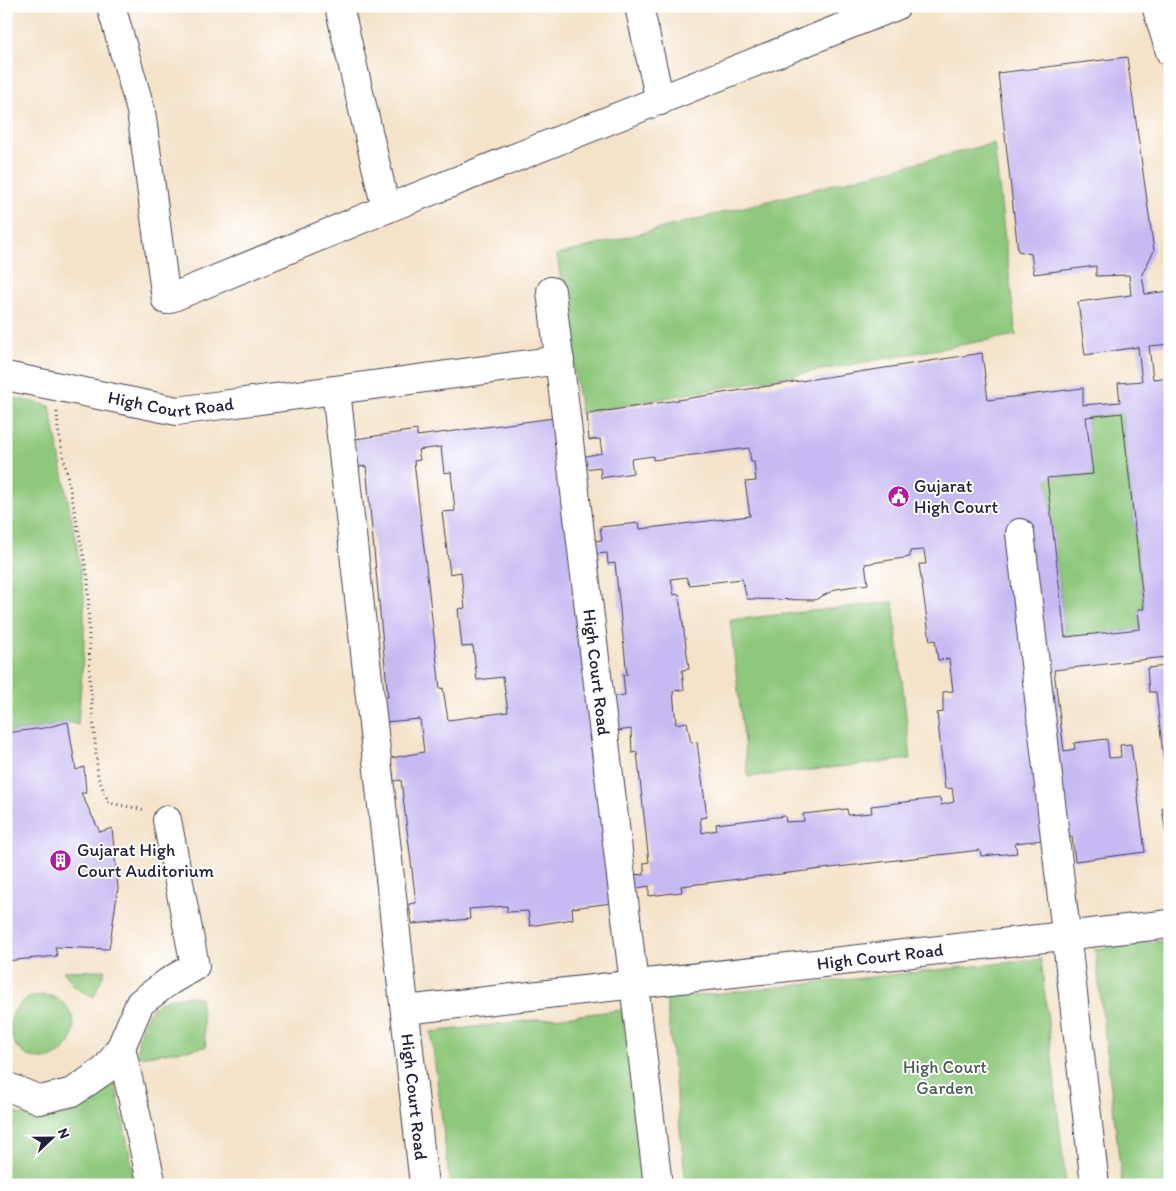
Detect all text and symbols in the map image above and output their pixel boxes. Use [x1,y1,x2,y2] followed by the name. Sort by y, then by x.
[106,386,235,422] street label: High Court Road
[914,475,998,518] place label: Gujarat High Court
[886,484,910,508] public building icon: Gujarat High Court
[578,608,615,737] street label: High Court Road
[77,839,214,882] place label: Gujarat High Court Auditorium
[49,848,73,872] building icon: Gujarat High Court Auditorium
[816,939,945,975] street label: High Court Road
[396,1032,432,1161] street label: High Court Road
[903,1056,987,1099] park label: High Court Garden
[28,1114,78,1164] north arrow
[54,1126,73,1141] text: N

